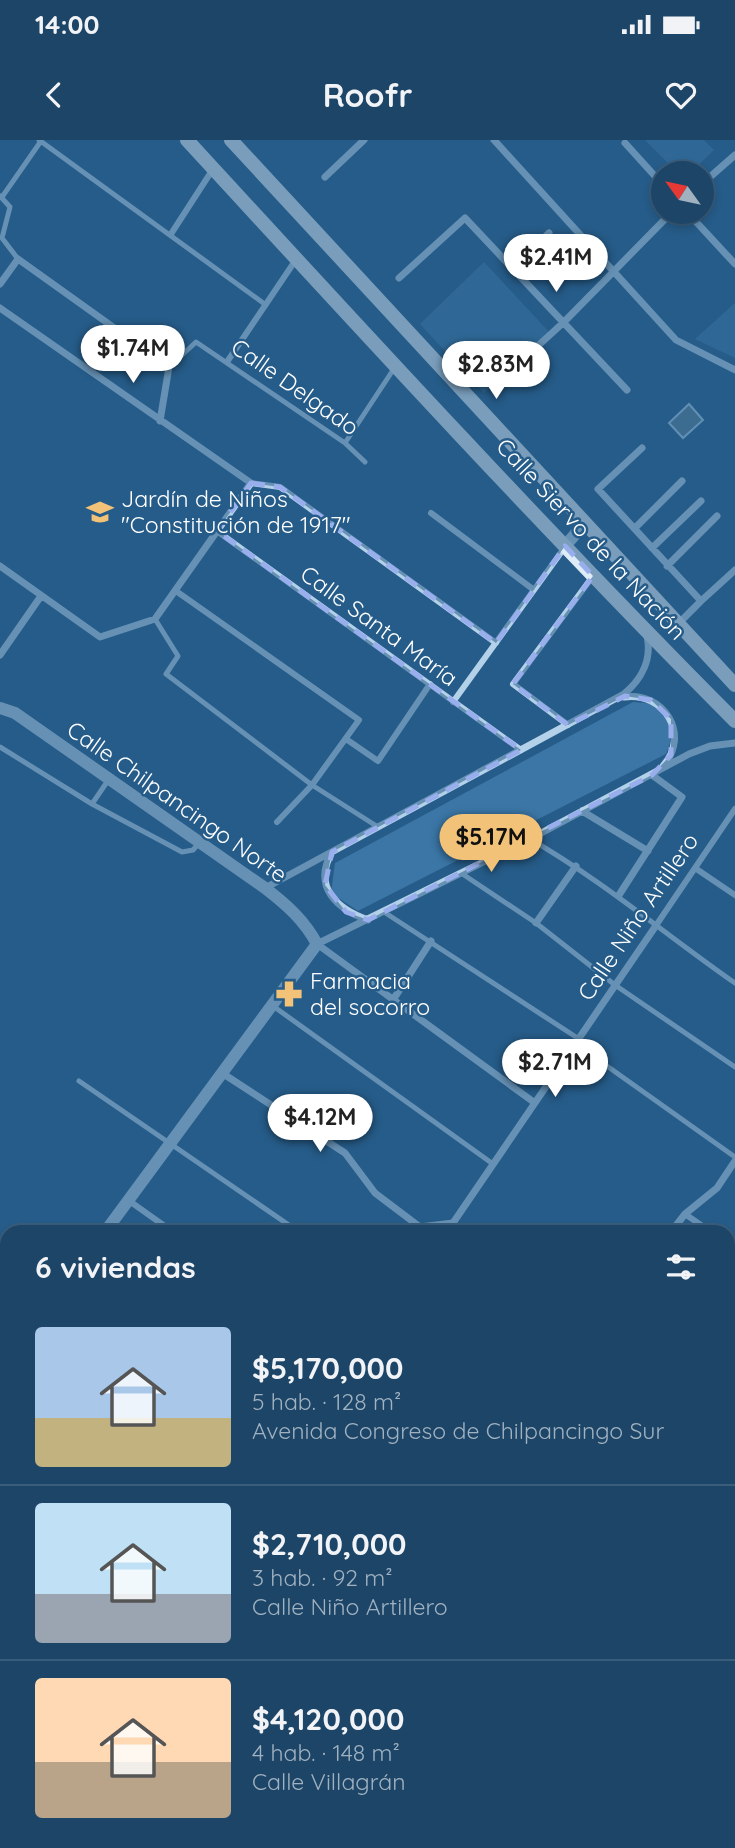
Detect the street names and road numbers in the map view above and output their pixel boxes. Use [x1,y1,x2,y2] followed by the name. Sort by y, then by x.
[226,332,365,441] street label: Calle Delgado
[490,432,692,645] street label: Calle Siervo de la Nación
[295,559,464,692] street label: Calle Santa María
[61,714,293,889] street label: Calle Chilpancingo Norte
[571,827,704,1006] street label: Calle Niño Artillero

